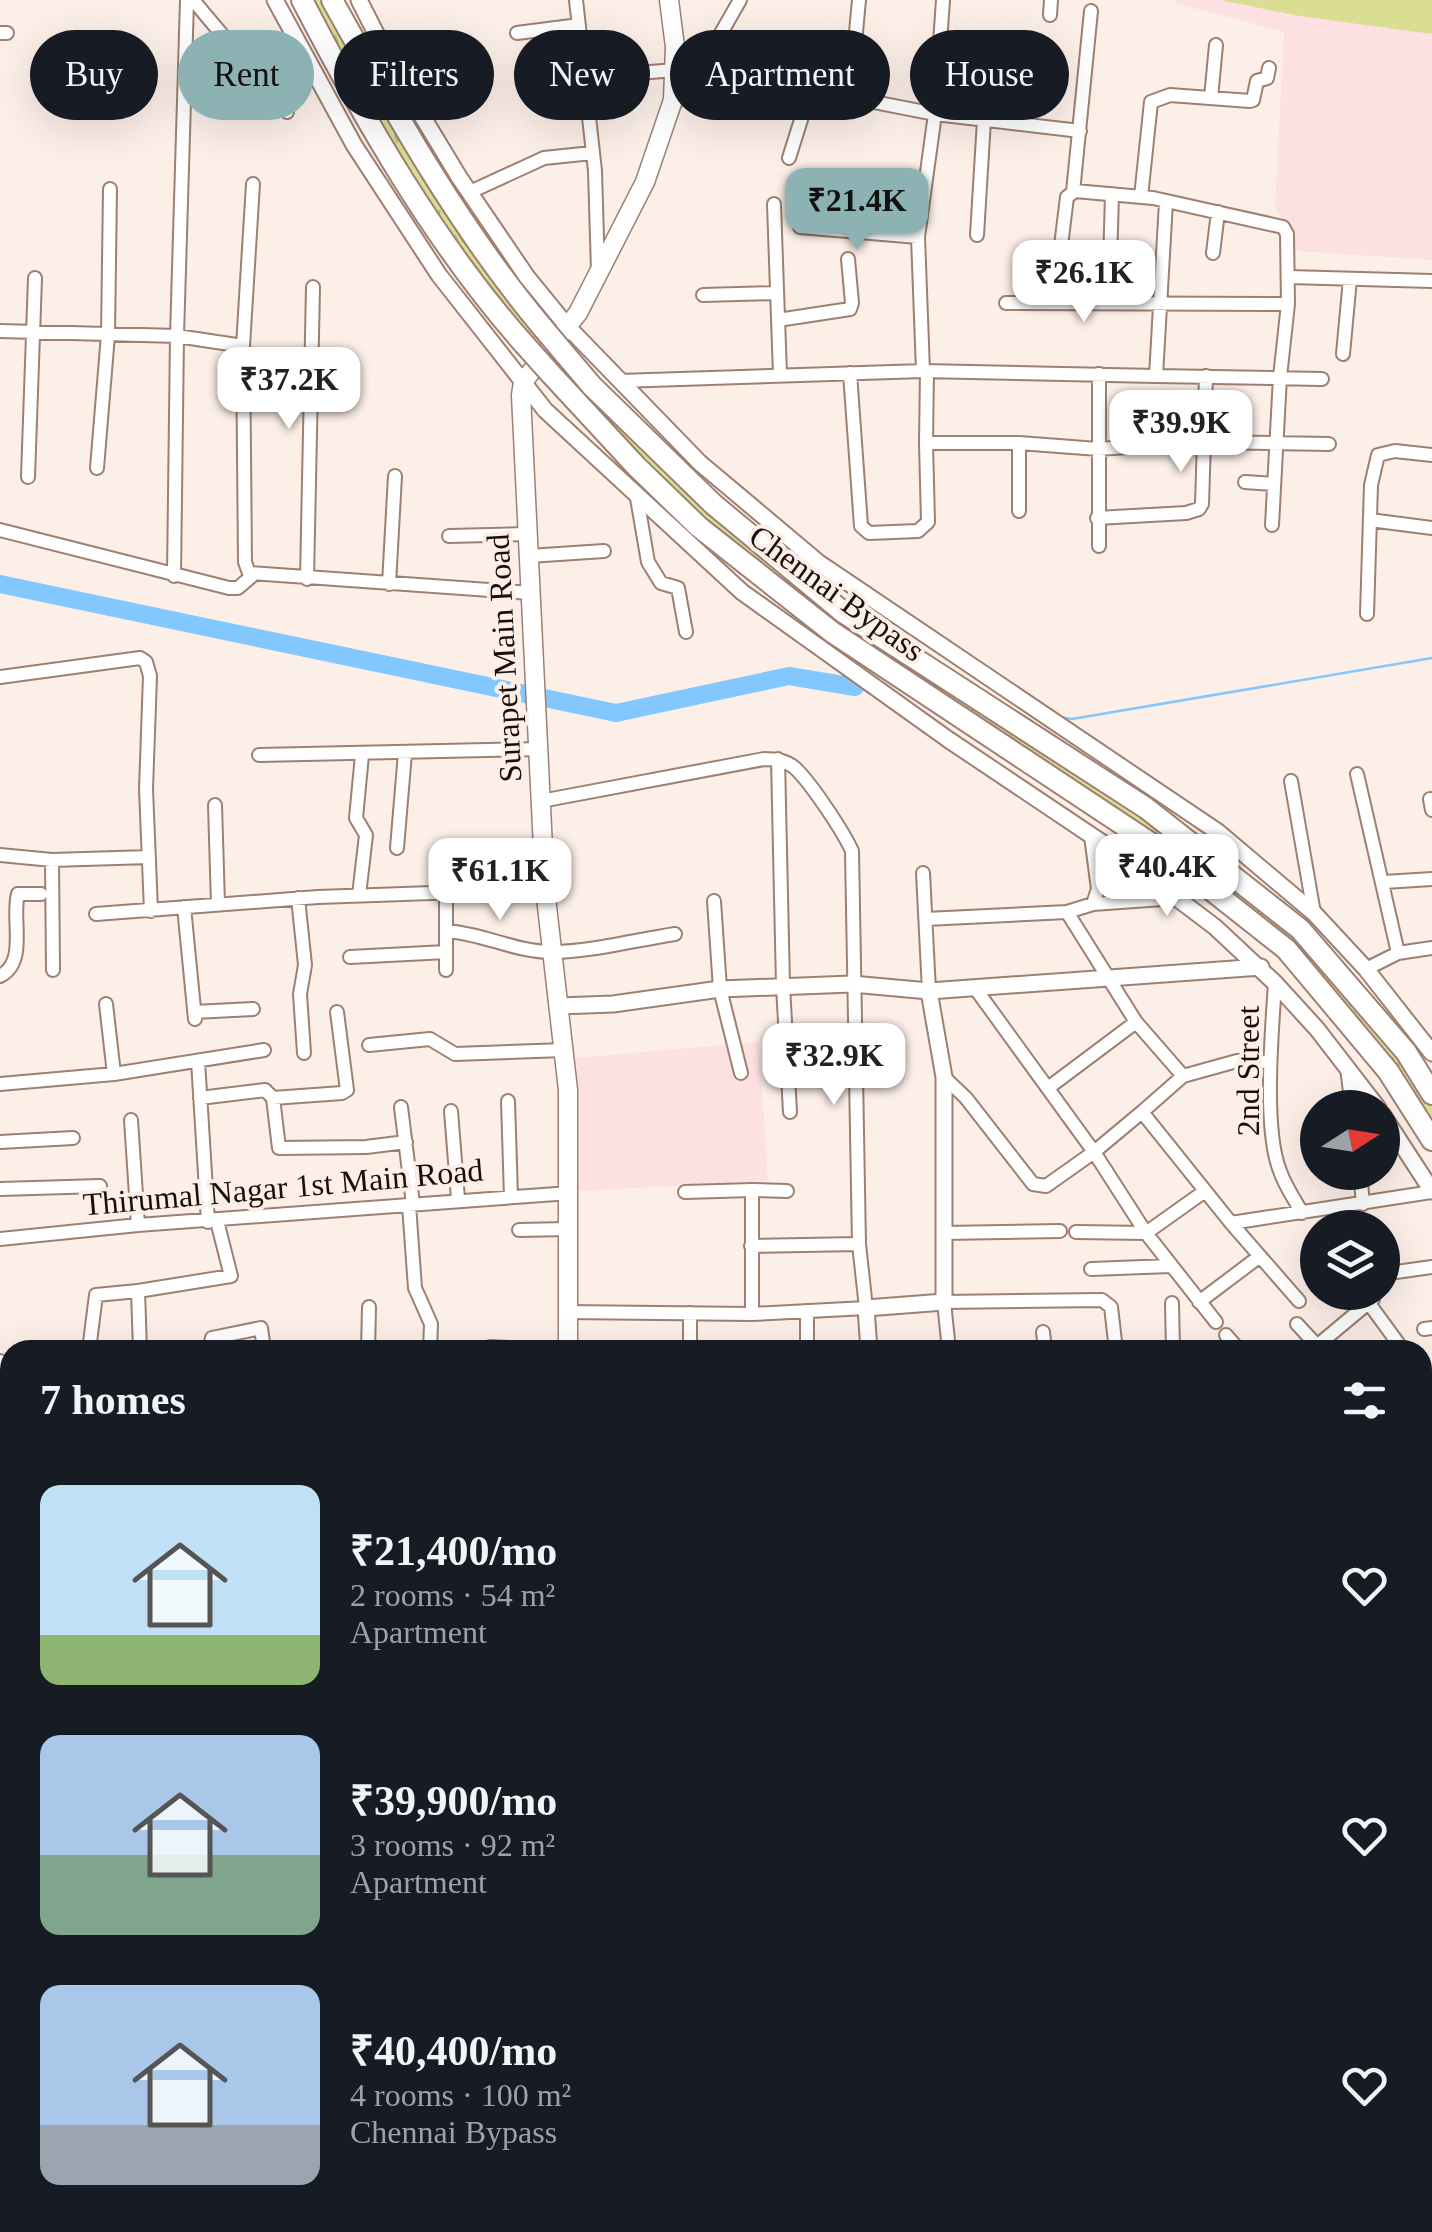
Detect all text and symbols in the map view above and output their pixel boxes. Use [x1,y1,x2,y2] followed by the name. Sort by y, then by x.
[30,30,158,120] chip: Buy
[178,30,314,120] chip: Rent
[334,30,494,120] chip: Filters
[514,30,650,120] chip: New
[670,30,890,120] chip: Apartment
[910,30,1069,120] chip: House
[776,168,938,253] pin: ₹21.4K
[807,182,907,218] text: ₹21.4K
[1003,240,1165,325] pin: ₹26.1K
[1034,254,1134,290] text: ₹26.1K
[208,347,370,432] pin: ₹37.2K
[239,361,339,397] text: ₹37.2K
[1100,390,1262,475] pin: ₹39.9K
[1131,404,1231,440] text: ₹39.9K
[743,518,931,668] street label: Chennai Bypass
[480,533,528,783] street label: Surapet Main Road
[1086,834,1248,919] pin: ₹40.4K
[419,838,581,923] pin: ₹61.1K
[1117,848,1217,884] text: ₹40.4K
[450,852,550,888] text: ₹61.1K
[1230,1006,1266,1136] street label: 2nd Street
[753,1023,915,1108] pin: ₹32.9K
[784,1037,884,1073] text: ₹32.9K
[1300,1090,1400,1190] north arrow
[1300,1090,1400,1310] map controls
[81,1152,485,1222] street label: Thirumal Nagar 1st Main Road
[1300,1210,1400,1310] button: layers
[1337,1373,1392,1428] icon: filters
[40,1377,186,1423] text: 7 homes
[120,1525,240,1645] icon: home
[350,1528,557,1574] text: ₹21,400/mo
[1337,1558,1392,1613] icon: heart
[350,1577,555,1613] text: 2 rooms · 54 m²
[350,1614,487,1650] text: Apartment
[120,1775,240,1895] icon: home
[350,1778,557,1824] text: ₹39,900/mo
[1337,1808,1392,1863] icon: heart
[350,1827,555,1863] text: 3 rooms · 92 m²
[350,1864,487,1900] text: Apartment
[120,2025,240,2145] icon: home
[350,2028,557,2074] text: ₹40,400/mo
[1337,2058,1392,2113] icon: heart
[350,2077,571,2113] text: 4 rooms · 100 m²
[350,2114,557,2150] text: Chennai Bypass

